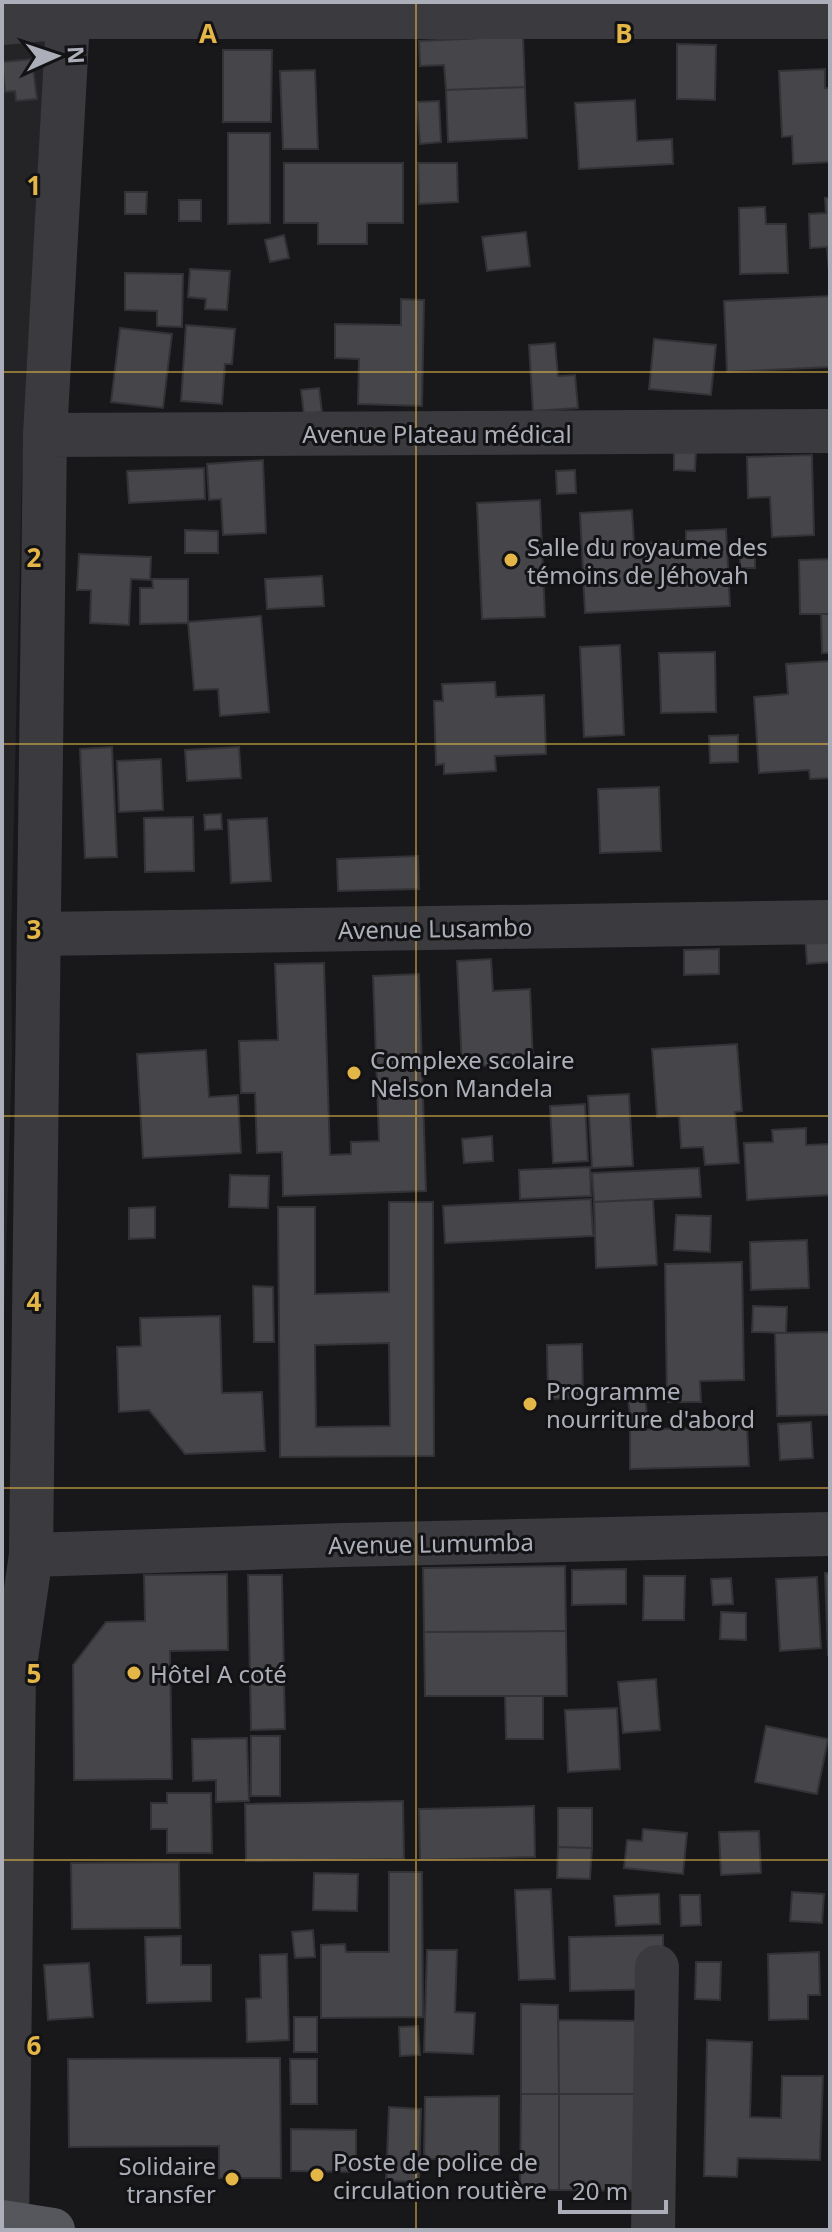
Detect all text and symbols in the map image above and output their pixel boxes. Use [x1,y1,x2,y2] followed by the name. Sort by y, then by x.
[199,15,217,51] text: A
[615,15,633,51] text: B
[16,16,96,96] north arrow
[62,45,92,65] text: N
[27,167,41,203] text: 1
[302,417,572,450] street label: Avenue Plateau médical
[527,530,768,591] place label: Salle du royaume des témoins de Jéhovah
[27,539,42,575] text: 2
[502,551,520,569] marker: Salle du royaume des témoins de Jéhovah
[337,910,533,946] street label: Avenue Lusambo
[27,911,41,947] text: 3
[370,1043,574,1104] place label: Complexe scolaire Nelson Mandela
[345,1064,363,1082] marker: Complexe scolaire Nelson Mandela
[27,1283,42,1319] text: 4
[546,1374,755,1435] place label: Programme nourriture d'abord
[521,1395,539,1413] marker: Programme nourriture d'abord
[328,1525,534,1561] street label: Avenue Lumumba
[27,1655,41,1691] text: 5
[150,1657,287,1690] place label: Hôtel A coté
[125,1664,143,1682] marker: Hôtel A coté
[27,2027,42,2063] text: 6
[333,2145,547,2206] place label: Poste de police de circulation routière
[119,2149,216,2210] place label: Solidaire transfer
[560,2164,666,2214] scale bar
[308,2166,326,2184] marker: Poste de police de circulation routière
[223,2170,241,2188] marker: Solidaire transfer
[572,2174,628,2207] text: 20 m

